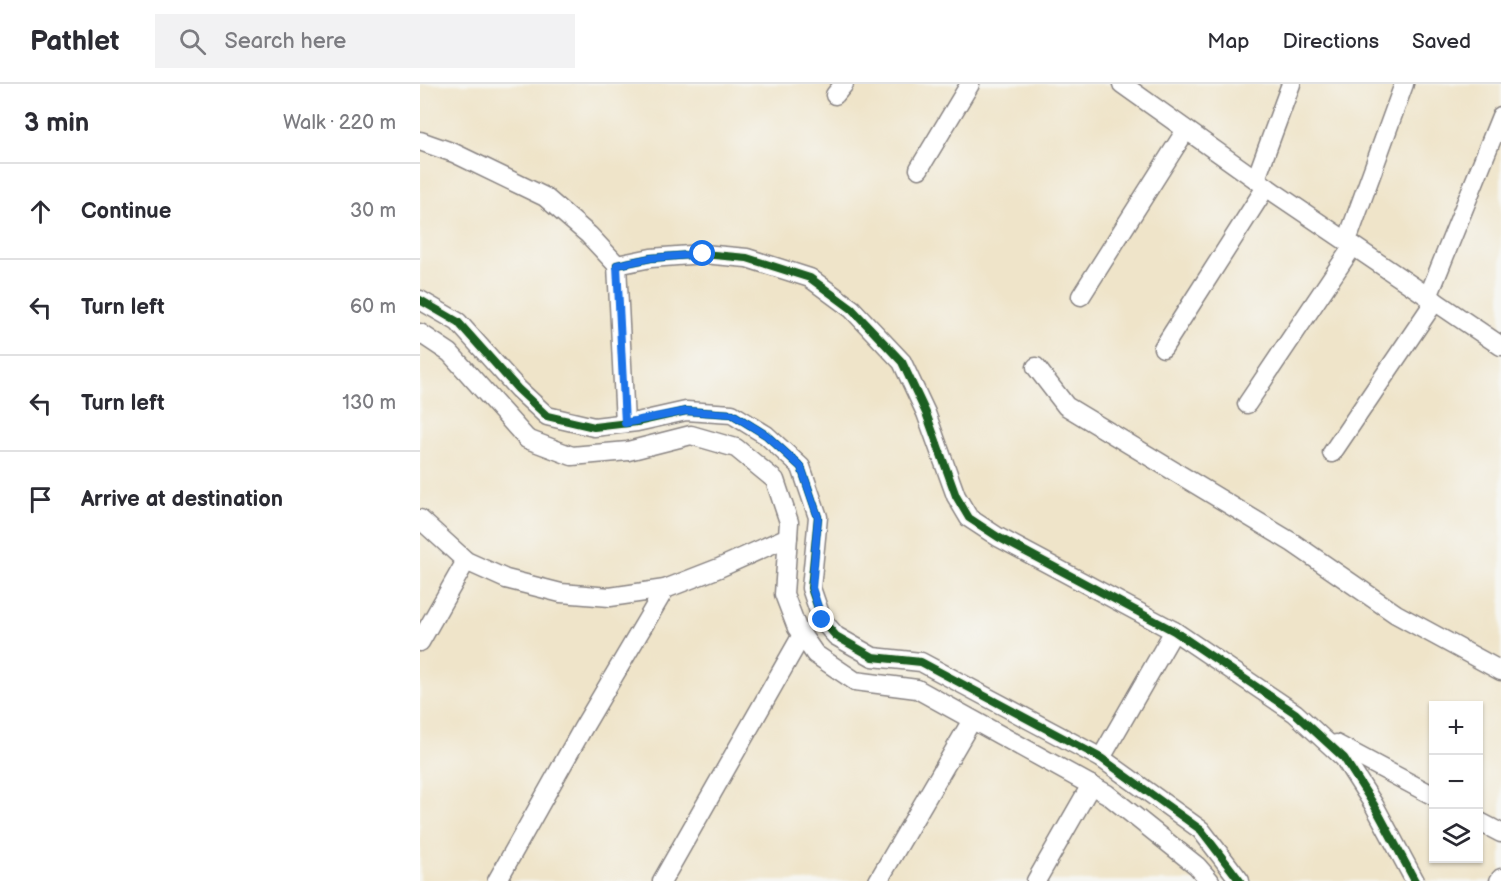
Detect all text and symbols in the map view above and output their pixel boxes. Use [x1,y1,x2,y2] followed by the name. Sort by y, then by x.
[155,14,575,68] search box
[30,25,119,58] text: Pathlet
[176,25,209,58] icon: search
[224,28,346,55] text: Search here
[1207,29,1250,54] text: Map
[1283,29,1379,54] text: Directions
[1412,29,1471,54] text: Saved
[24,108,89,139] text: 3 min
[283,111,396,135] text: Walk · 220 m
[24,195,57,228] icon: ahead
[81,198,171,225] text: Continue
[350,199,396,223] text: 30 m
[689,240,715,266] route start
[24,291,57,324] icon: left
[81,294,165,321] text: Turn left
[350,295,396,319] text: 60 m
[24,387,57,420] icon: left
[81,390,165,417] text: Turn left
[342,391,396,415] text: 130 m
[24,483,57,516] icon: arrive
[81,486,283,513] text: Arrive at destination
[808,606,834,632] route end
[1429,701,1483,863] map controls
[1429,701,1483,755] button: +
[1429,755,1483,809] button: −
[1429,809,1483,863] button: layers

